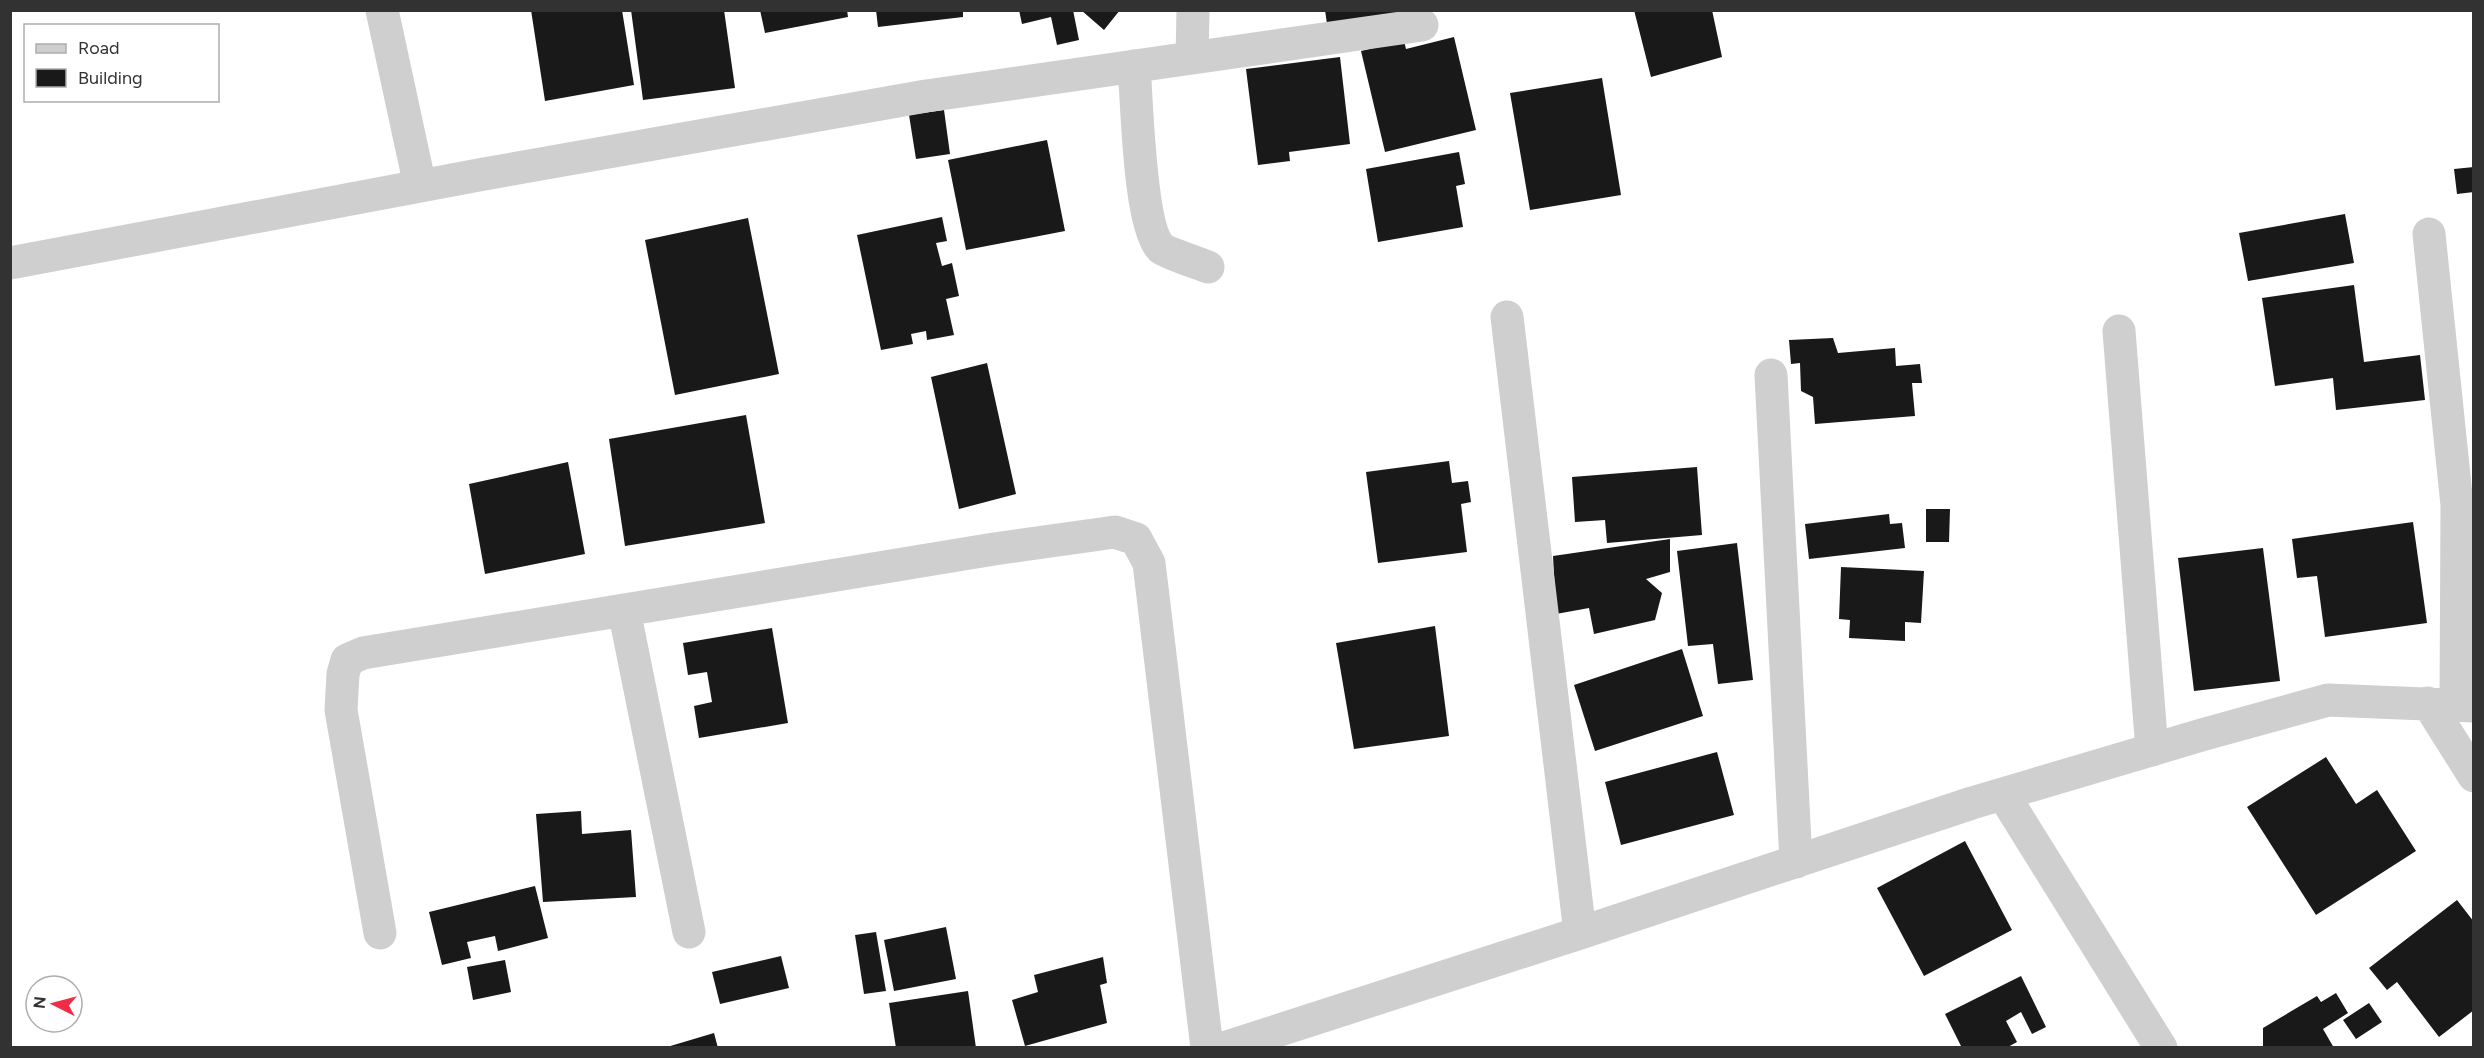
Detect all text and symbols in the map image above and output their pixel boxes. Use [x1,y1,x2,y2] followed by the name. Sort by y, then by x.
[24,24,219,102] legend
[78,37,119,59] text: Road
[78,67,143,89] text: Building
[24,974,84,1034] north arrow
[29,995,50,1010] text: N

